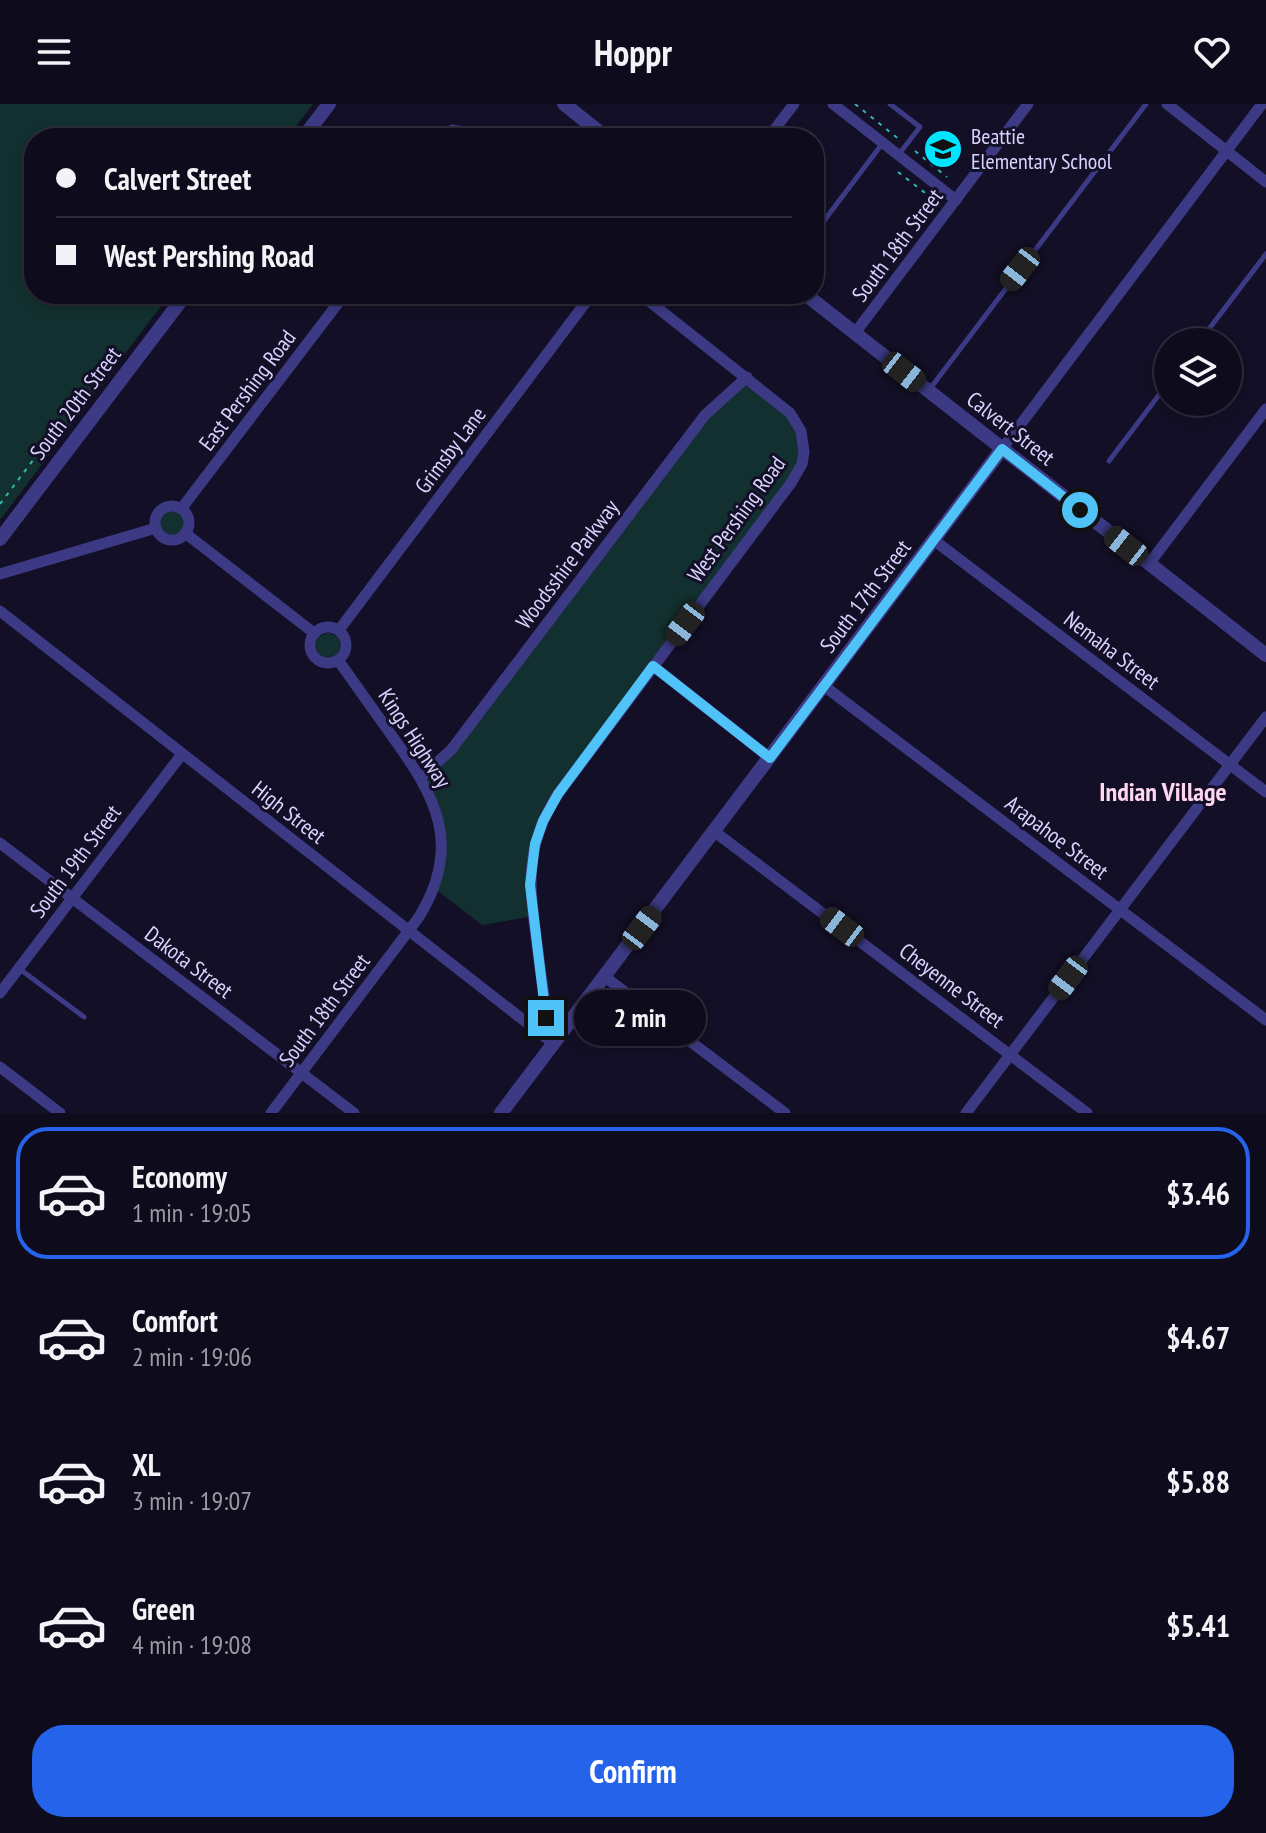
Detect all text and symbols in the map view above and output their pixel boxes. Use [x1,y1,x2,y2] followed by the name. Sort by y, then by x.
[594,29,672,76] text: Hoppr
[32,30,76,74] icon: menu
[1190,30,1234,74] icon: heart
[971,122,1113,175] place label: Beattie Elementary School
[922,128,964,170] school or university icon: Beattie Elementary School
[104,159,251,198] text: Calvert Street
[845,183,949,307] street label: South 18th Street
[104,236,314,275] text: West Pershing Road
[996,243,1044,295] car
[192,324,302,456] street label: East Pershing Road
[1154,328,1242,416] map controls
[1154,328,1242,416] button: layers
[23,341,127,465] street label: South 20th Street
[878,348,930,396] car
[961,385,1061,471] street label: Calvert Street
[408,401,492,499] street label: Grimsby Lane
[681,451,791,587] street label: West Pershing Road
[1062,492,1098,528] route start
[509,493,625,634] street label: Woodsshire Parkway
[1100,522,1152,570] car
[813,534,917,658] street label: South 17th Street
[661,598,709,650] car
[1059,605,1165,695] street label: Nemaha Street
[373,683,458,793] street label: Kings Highway
[247,775,331,849] street label: High Street
[1099,775,1227,808] district label: Indian Village
[1000,789,1114,885] street label: Arapahoe Street
[23,799,127,923] street label: South 19th Street
[618,902,666,954] car
[816,903,868,951] car
[139,920,239,1004] street label: Dakota Street
[894,936,1010,1034] street label: Cheyenne Street
[272,948,376,1072] street label: South 18th Street
[1044,952,1092,1004] car
[574,990,706,1046] callout: 2 min
[528,1000,564,1036] route end
[614,1001,666,1034] text: 2 min
[36,1157,108,1229] icon: car
[132,1157,227,1196] text: Economy
[1166,1174,1230,1213] text: $3.46
[132,1196,252,1229] text: 1 min · 19:05
[36,1301,108,1373] icon: car
[132,1301,218,1340] text: Comfort
[1166,1318,1230,1357] text: $4.67
[132,1340,252,1373] text: 2 min · 19:06
[36,1445,108,1517] icon: car
[132,1445,161,1484] text: XL
[1166,1462,1230,1501] text: $5.88
[132,1484,252,1517] text: 3 min · 19:07
[36,1589,108,1661] icon: car
[132,1589,195,1628] text: Green
[1166,1606,1230,1645] text: $5.41
[132,1628,252,1661] text: 4 min · 19:08
[32,1725,1234,1817] button: Confirm

